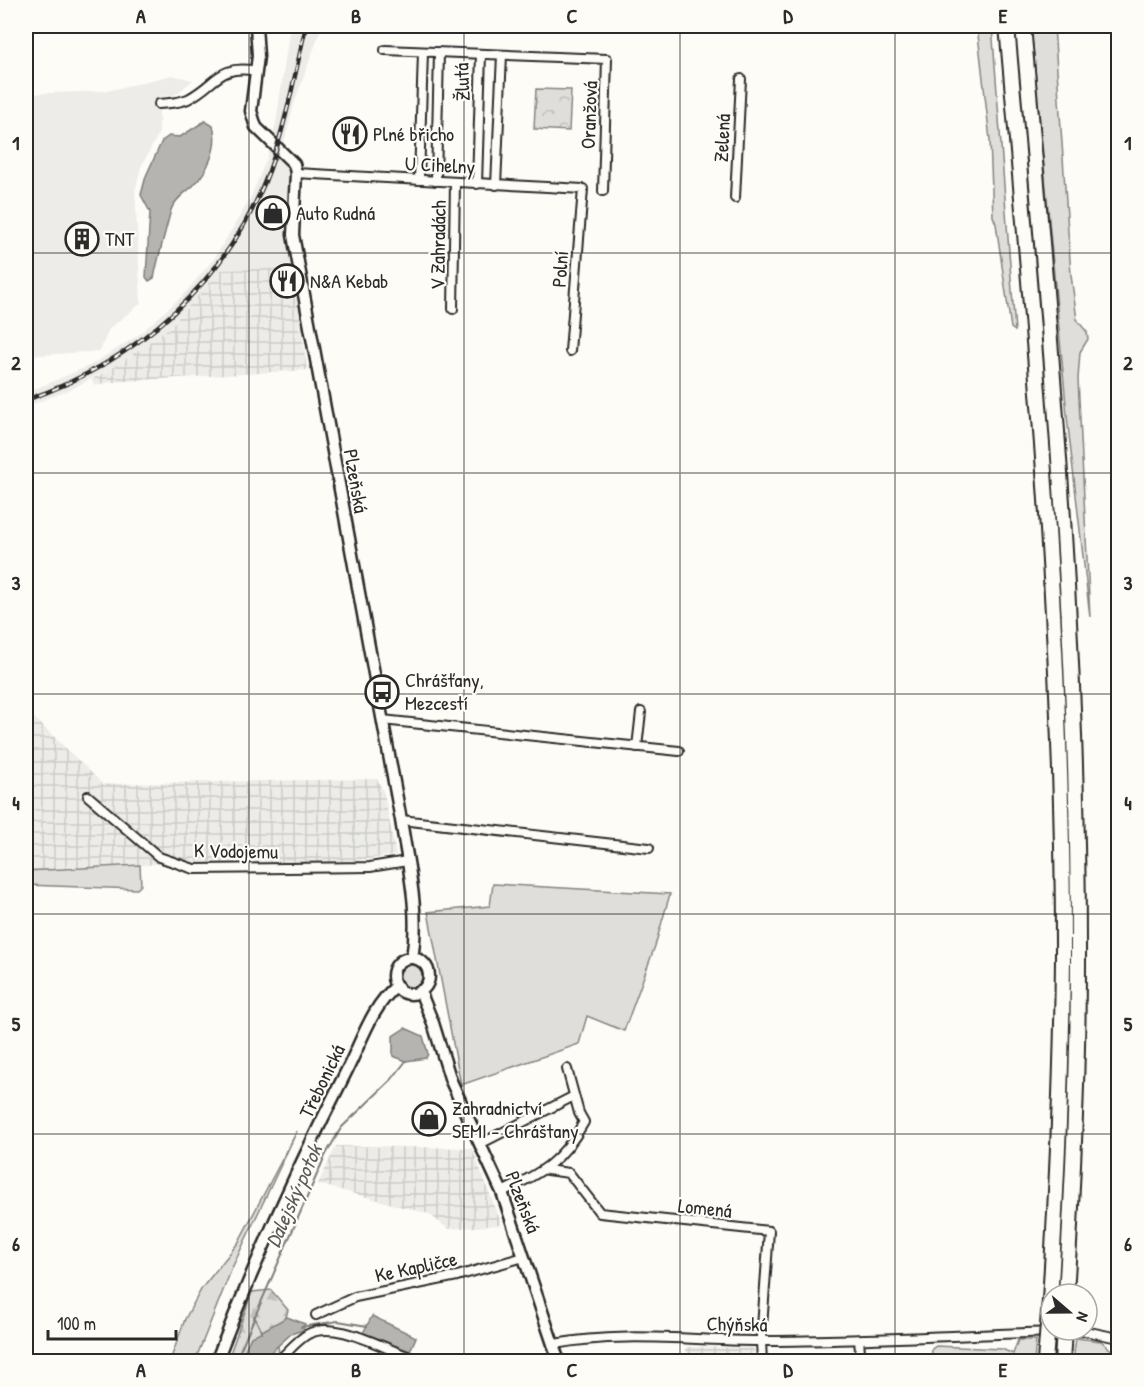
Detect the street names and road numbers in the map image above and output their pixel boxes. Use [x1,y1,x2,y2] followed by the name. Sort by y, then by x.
[447,62,476,102] street label: Žlutá
[574,80,603,150] street label: Oranžová
[707,113,736,163] street label: Zelená
[404,149,476,180] street label: U Cihelny
[423,200,452,290] street label: V Zahradách
[545,250,574,288] street label: Polní
[338,447,375,515] street label: Plzeňská
[194,836,278,865] street label: K Vodojemu
[292,1039,351,1122] street label: Třebonická
[499,1167,548,1237] street label: Plzeňská
[677,1191,733,1224] street label: Lomená
[372,1245,459,1288] street label: Ke Kapličce
[706,1309,768,1338] street label: Chýňská

